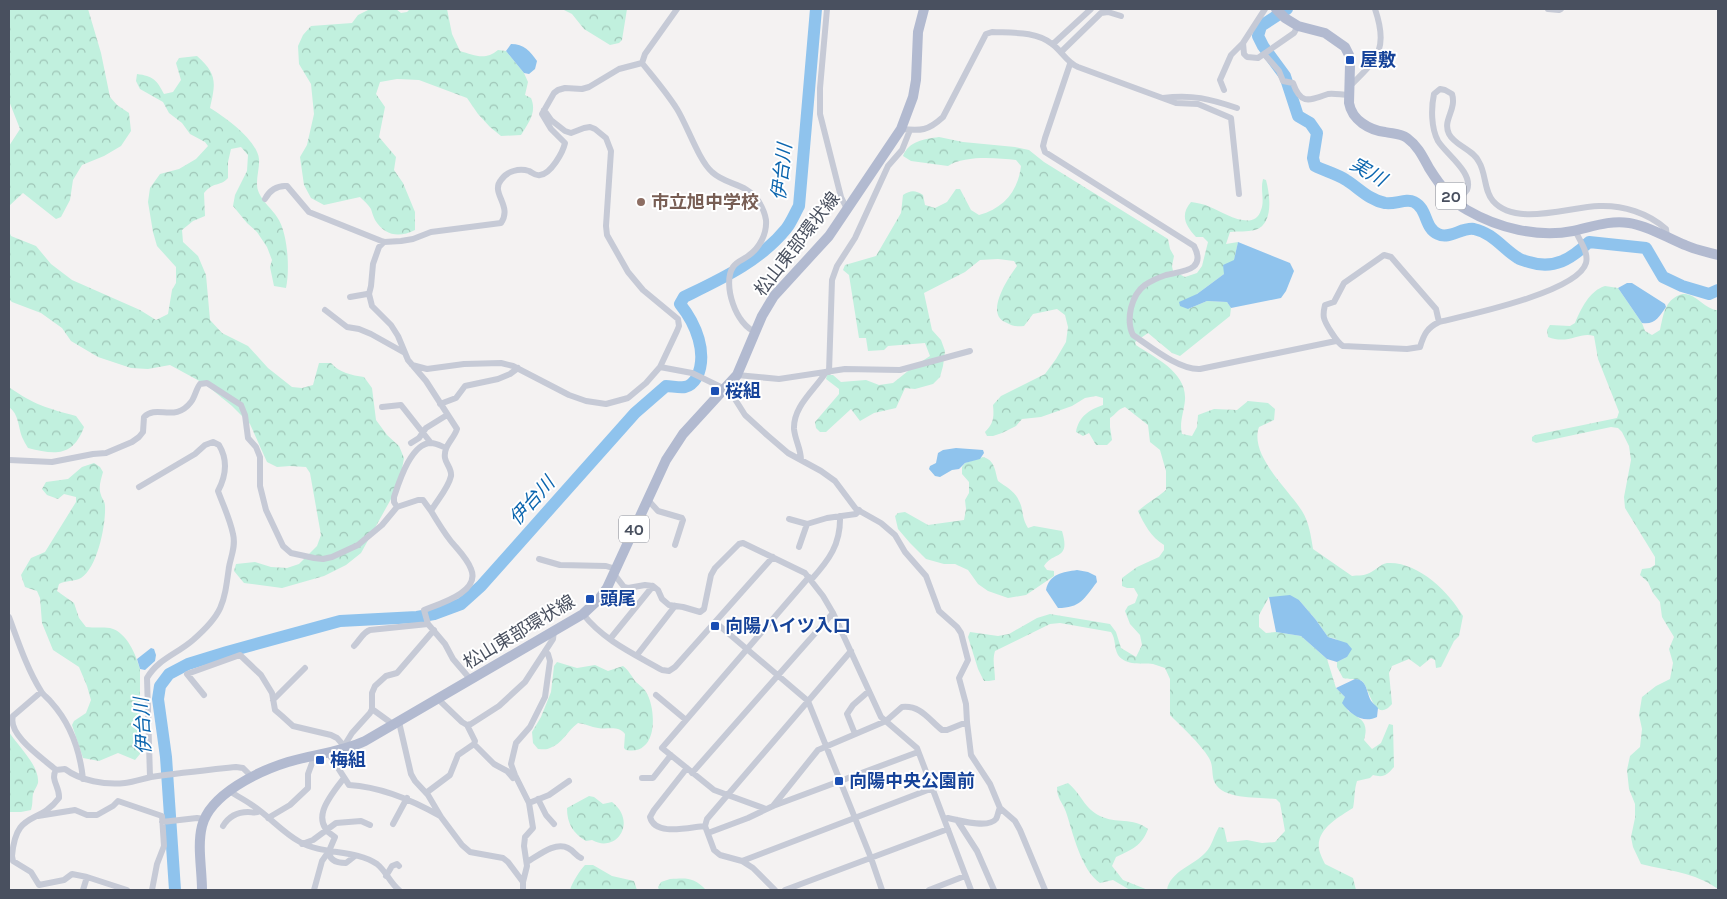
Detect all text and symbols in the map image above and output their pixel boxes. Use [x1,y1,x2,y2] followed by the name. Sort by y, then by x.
[1360,49,1396,71] place label: 屋敷
[1344,54,1356,66] marker: 屋敷
[768,140,797,202] water label: 伊台川
[1346,153,1392,192] water label: 実川
[1436,182,1466,210] road number: 20
[750,188,844,300] street label: 松山東部環状線
[651,191,759,213] place label: 市立旭中学校
[635,196,647,208] marker: 市立旭中学校
[725,380,761,402] place label: 桜組
[709,385,721,397] marker: 桜組
[505,471,561,530] water label: 伊台川
[619,516,649,542] road number: 40
[600,588,636,610] place label: 頭尾
[459,590,579,674] street label: 松山東部環状線
[584,593,596,605] marker: 頭尾
[725,615,851,637] place label: 向陽ハイツ入口
[709,620,721,632] marker: 向陽ハイツ入口
[130,695,155,755] water label: 伊台川
[330,749,366,771] place label: 梅組
[314,754,326,766] marker: 梅組
[849,770,975,792] place label: 向陽中央公園前
[833,775,845,787] marker: 向陽中央公園前

